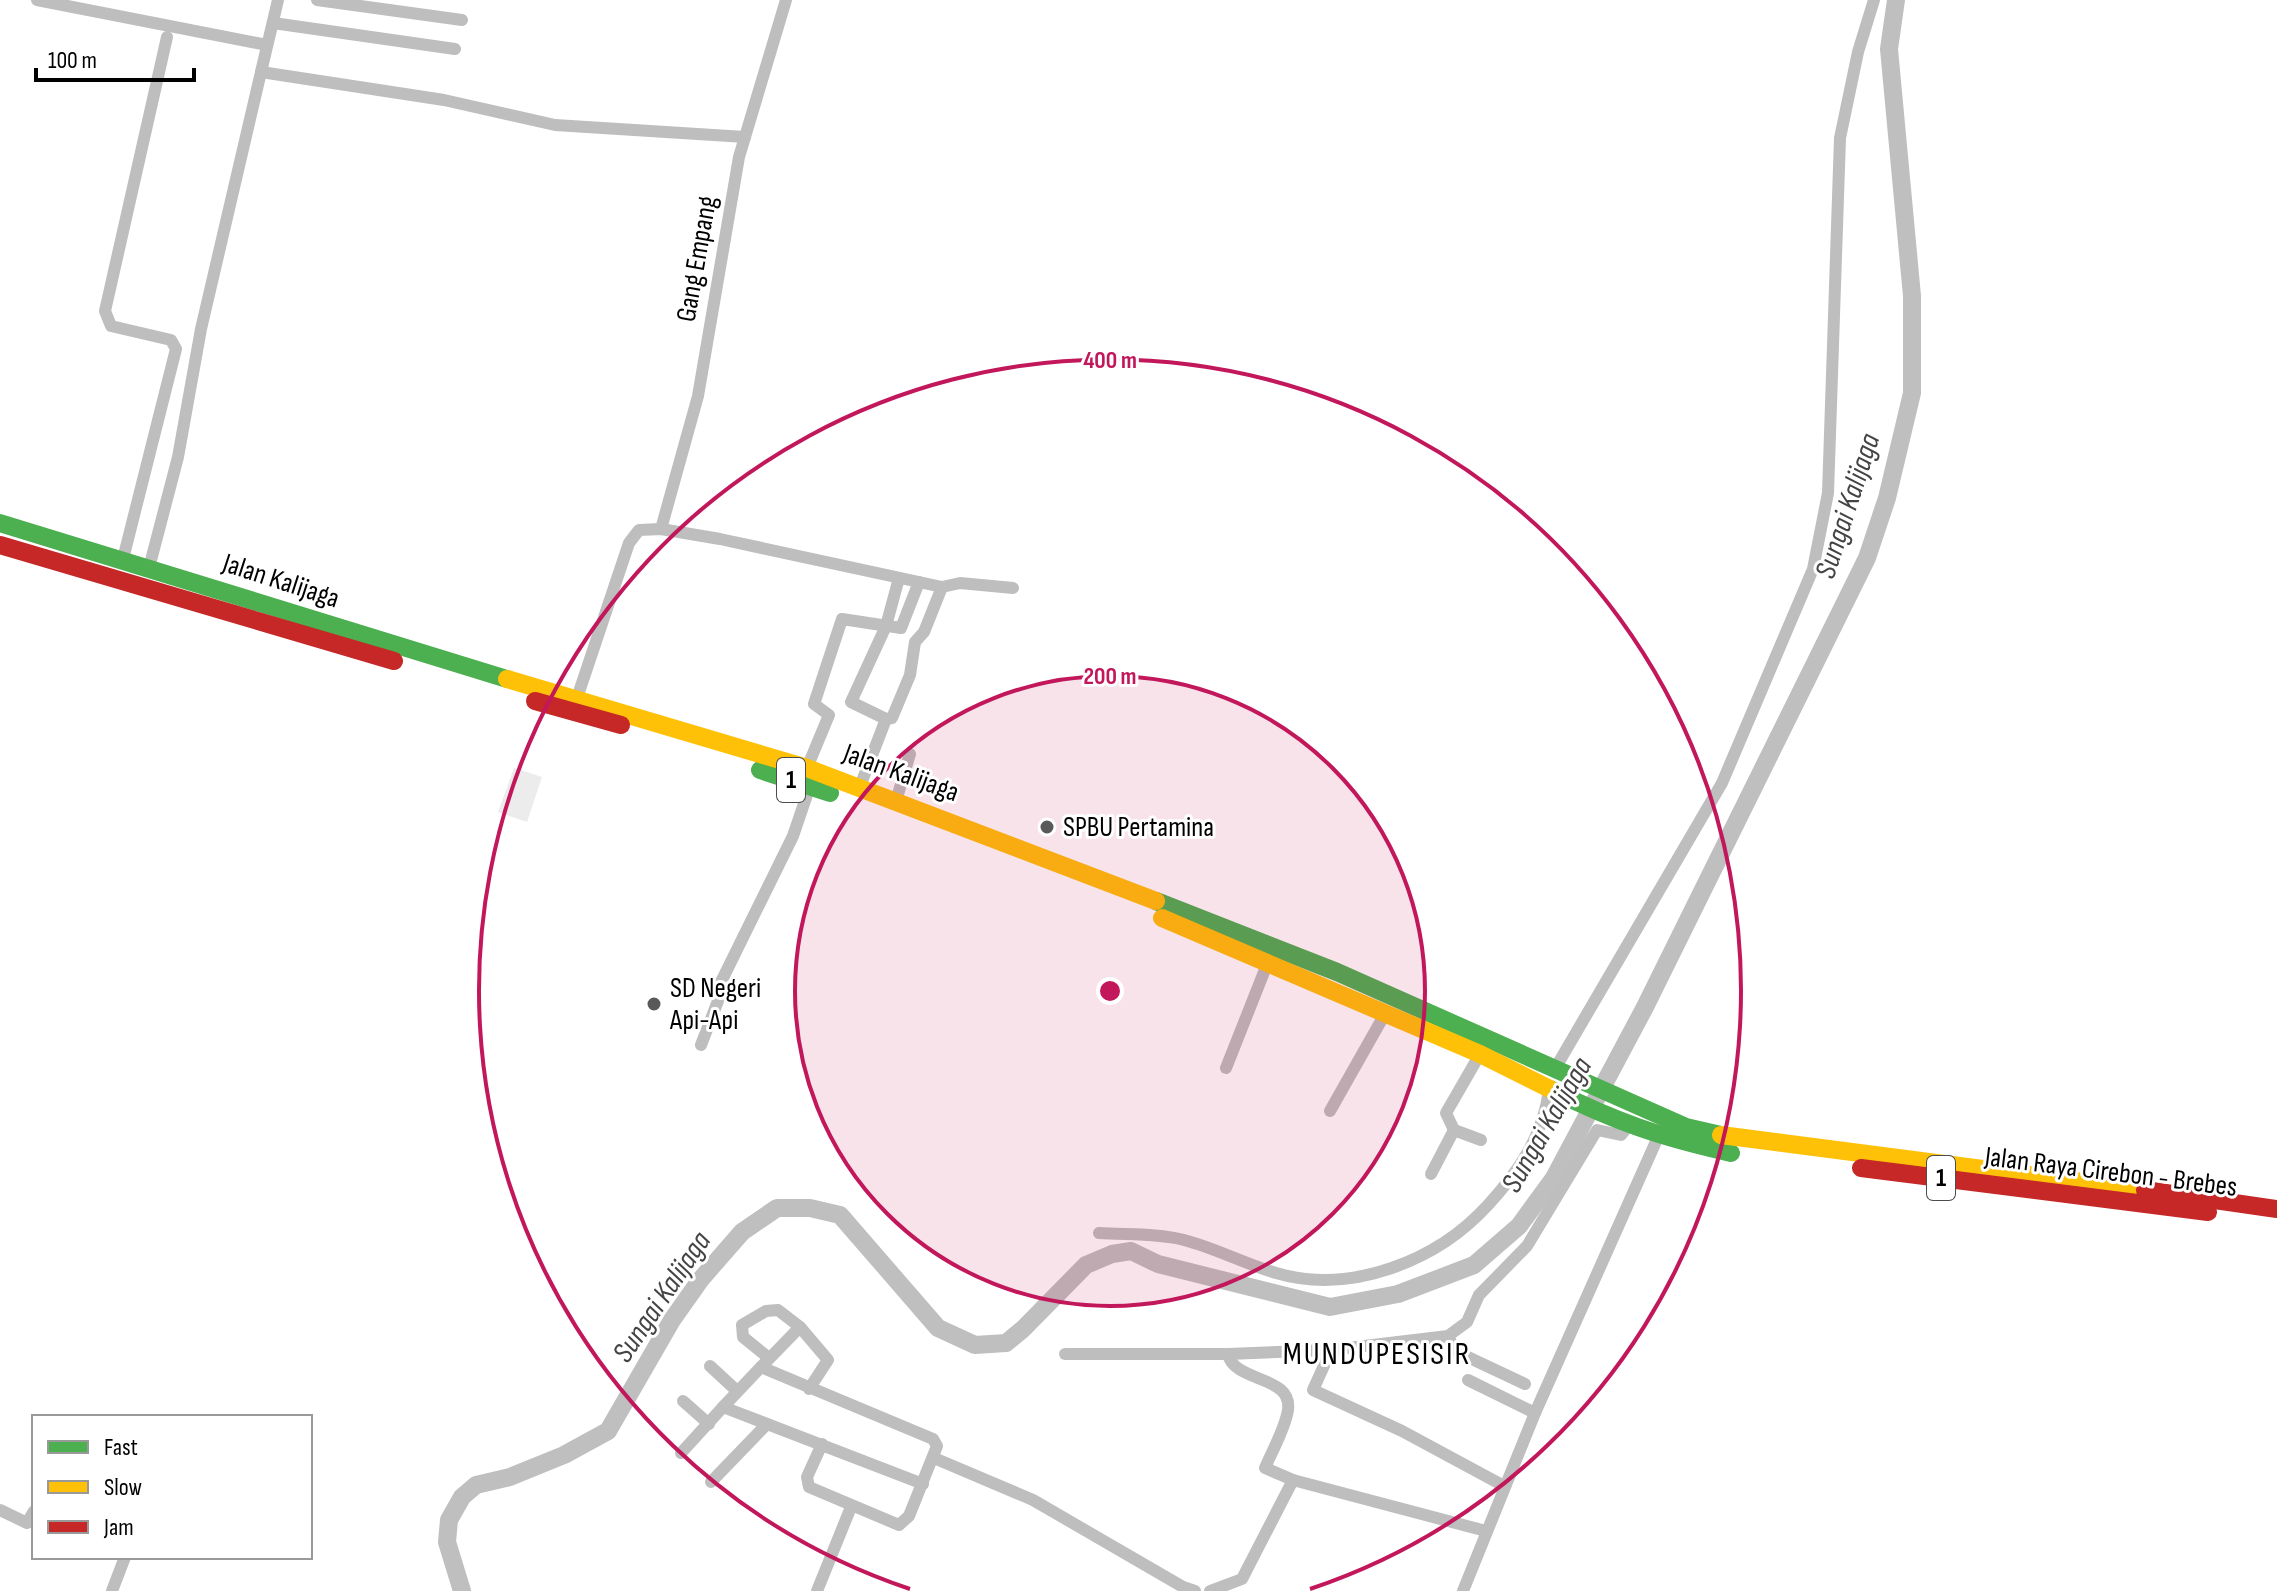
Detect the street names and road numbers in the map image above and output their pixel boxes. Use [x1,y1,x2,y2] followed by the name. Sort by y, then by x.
[670,193,724,325] street label: Gang Empang
[218,546,343,615] street label: Jalan Kalijaga
[838,737,963,809] street label: Jalan Kalijaga
[777,758,805,802] road number: 1
[1982,1140,2239,1204] street label: Jalan Raya Cirebon - Brebes
[1927,1156,1955,1200] road number: 1

